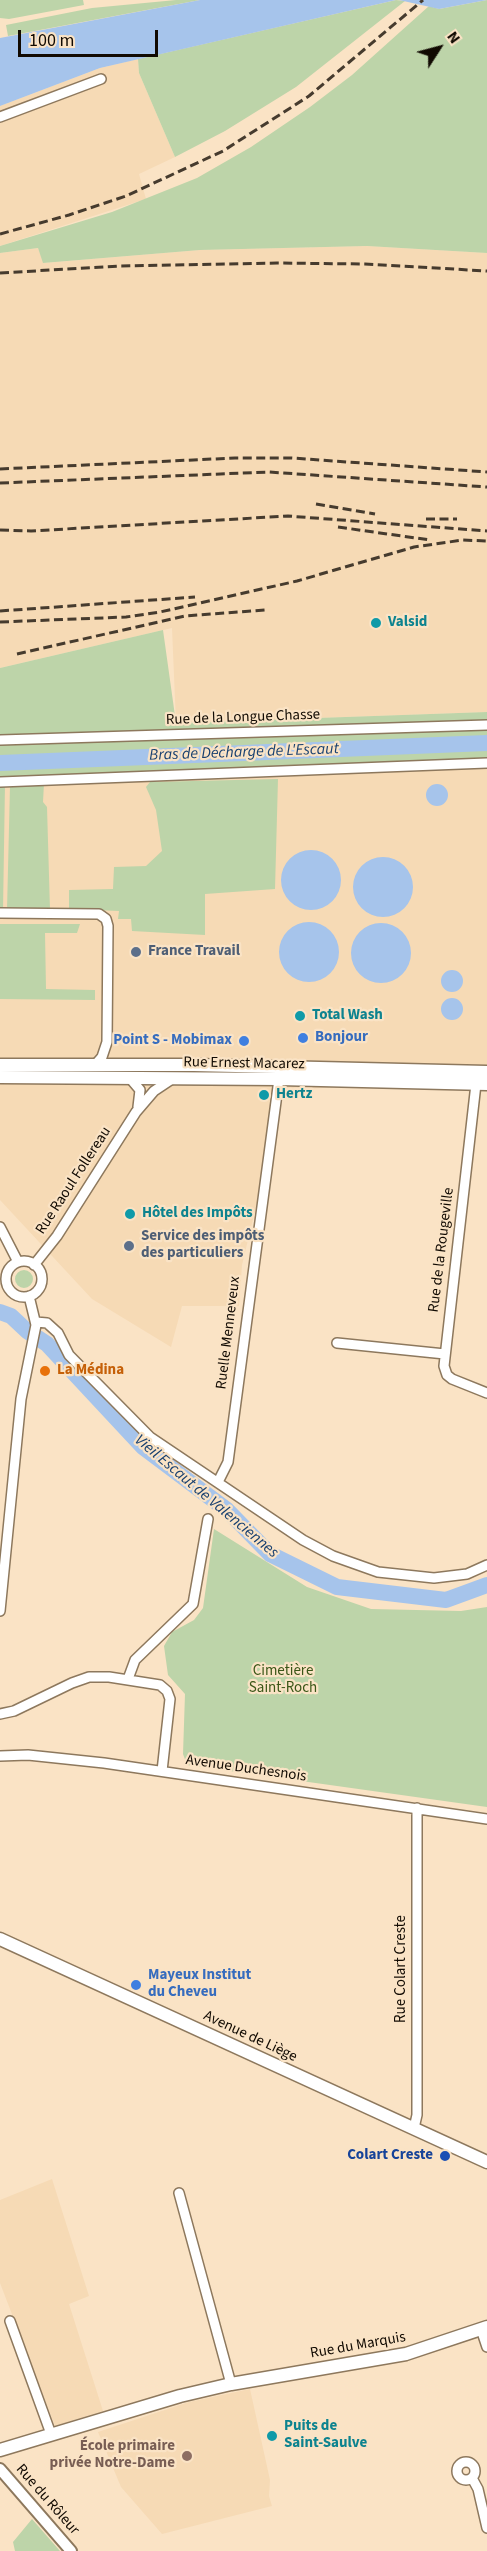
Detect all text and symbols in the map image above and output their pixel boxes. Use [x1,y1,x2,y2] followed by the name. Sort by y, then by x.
[21,18,160,56] scale bar
[409,18,469,78] north arrow
[442,27,466,48] text: N
[29,28,74,53] text: 100 m
[388,614,427,632] place label: Valsid
[369,616,383,630] marker: Valsid
[166,706,320,730] street label: Rue de la Longue Chasse
[149,740,339,766] water label: Bras de Décharge de L'Escaut
[148,943,240,961] place label: France Travail
[129,945,143,959] marker: France Travail
[312,1007,383,1025] place label: Total Wash
[293,1009,307,1023] marker: Total Wash
[315,1029,368,1047] place label: Bonjour
[296,1031,310,1045] marker: Bonjour
[113,1032,232,1050] place label: Point S - Mobimax
[237,1034,251,1048] marker: Point S - Mobimax
[183,1054,305,1074] street label: Rue Ernest Macarez
[276,1086,312,1104] place label: Hertz
[257,1088,271,1102] marker: Hertz
[32,1124,116,1238] street label: Rue Raoul Follereau
[425,1187,459,1313] street label: Rue de la Rougeville
[142,1205,253,1223] place label: Hôtel des Impôts
[123,1207,137,1221] marker: Hôtel des Impôts
[141,1228,264,1263] place label: Service des impôts des particuliers
[122,1239,136,1253] marker: Service des impôts des particuliers
[213,1275,245,1391] street label: Ruelle Menneveux
[57,1362,124,1380] place label: La Médina
[38,1364,52,1378] marker: La Médina
[130,1431,282,1563] water label: Vieil Escaut de Valenciennes
[249,1663,317,1698] park label: Cimetière Saint-Roch
[185,1752,307,1786] street label: Avenue Duchesnois
[393,1915,411,2023] street label: Rue Colart Creste
[148,1967,251,2002] place label: Mayeux Institut du Cheveu
[129,1978,143,1992] marker: Mayeux Institut du Cheveu
[200,2007,300,2067] street label: Avenue de Liège
[347,2147,433,2165] place label: Colart Creste
[438,2149,452,2163] marker: Colart Creste
[309,2329,407,2363] street label: Rue du Marquis
[284,2418,367,2453] place label: Puits de Saint-Saulve
[265,2429,279,2443] marker: Puits de Saint-Saulve
[50,2438,175,2473] place label: École primaire privée Notre-Dame
[180,2449,194,2463] marker: École primaire privée Notre-Dame
[11,2461,83,2539] street label: Rue du Rôleur

